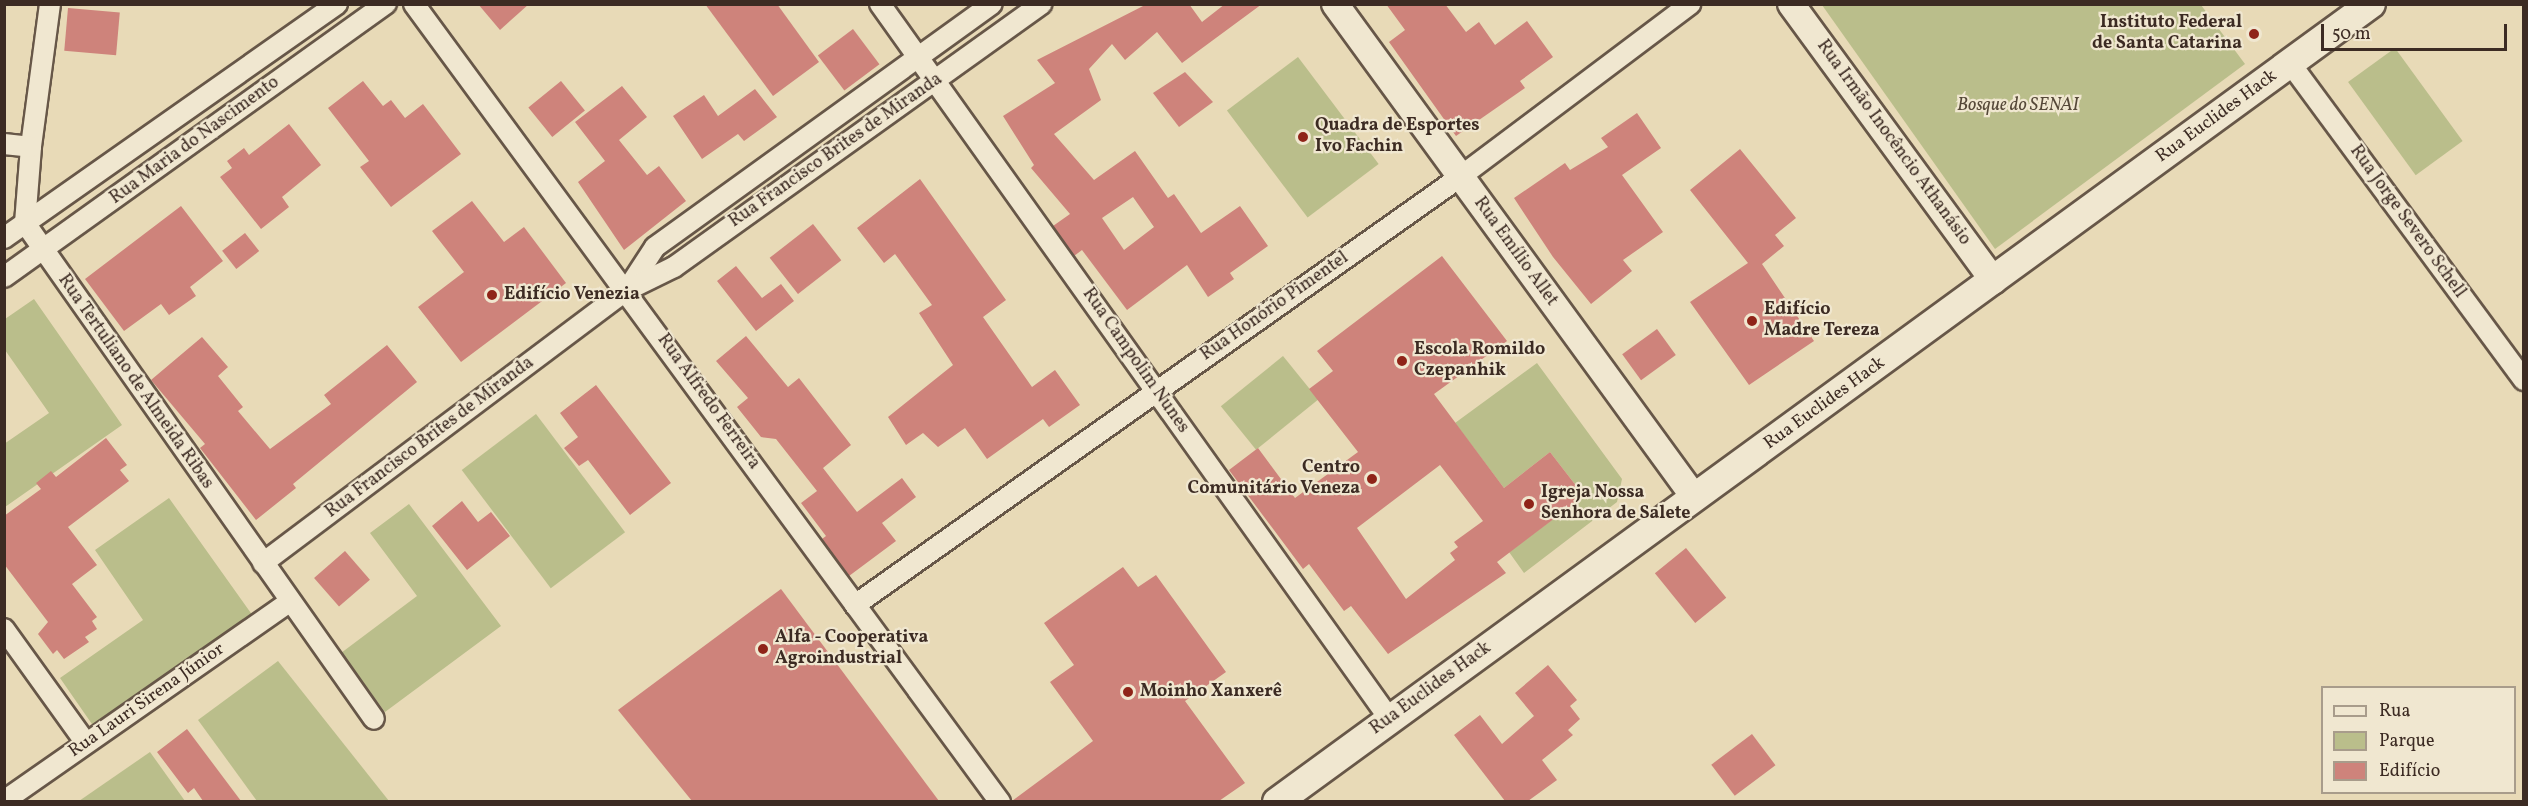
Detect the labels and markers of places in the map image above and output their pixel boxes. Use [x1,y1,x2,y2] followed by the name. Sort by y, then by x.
[2092,13,2242,56] place label: Instituto Federal de Santa Catarina
[2247,27,2261,41] marker: Instituto Federal de Santa Catarina
[1315,116,1480,158] place label: Quadra de Esportes Ivo Fachin
[1296,130,1310,144] marker: Quadra de Esportes Ivo Fachin
[504,284,640,306] place label: Edifício Venezia
[485,288,499,302] marker: Edifício Venezia
[1764,300,1880,342] place label: Edifício Madre Tereza
[1745,314,1759,328] marker: Edifício Madre Tereza
[1414,340,1545,382] place label: Escola Romildo Czepanhik
[1395,354,1409,368] marker: Escola Romildo Czepanhik
[1187,458,1360,500] place label: Centro Comunitário Veneza
[1365,472,1379,486] marker: Centro Comunitário Veneza
[1541,483,1691,526] place label: Igreja Nossa Senhora de Salete
[1522,497,1536,511] marker: Igreja Nossa Senhora de Salete
[775,628,929,670] place label: Alfa - Cooperativa Agroindustrial
[756,642,770,656] marker: Alfa - Cooperativa Agroindustrial
[1140,681,1282,703] place label: Moinho Xanxerê
[1121,685,1135,699] marker: Moinho Xanxerê

